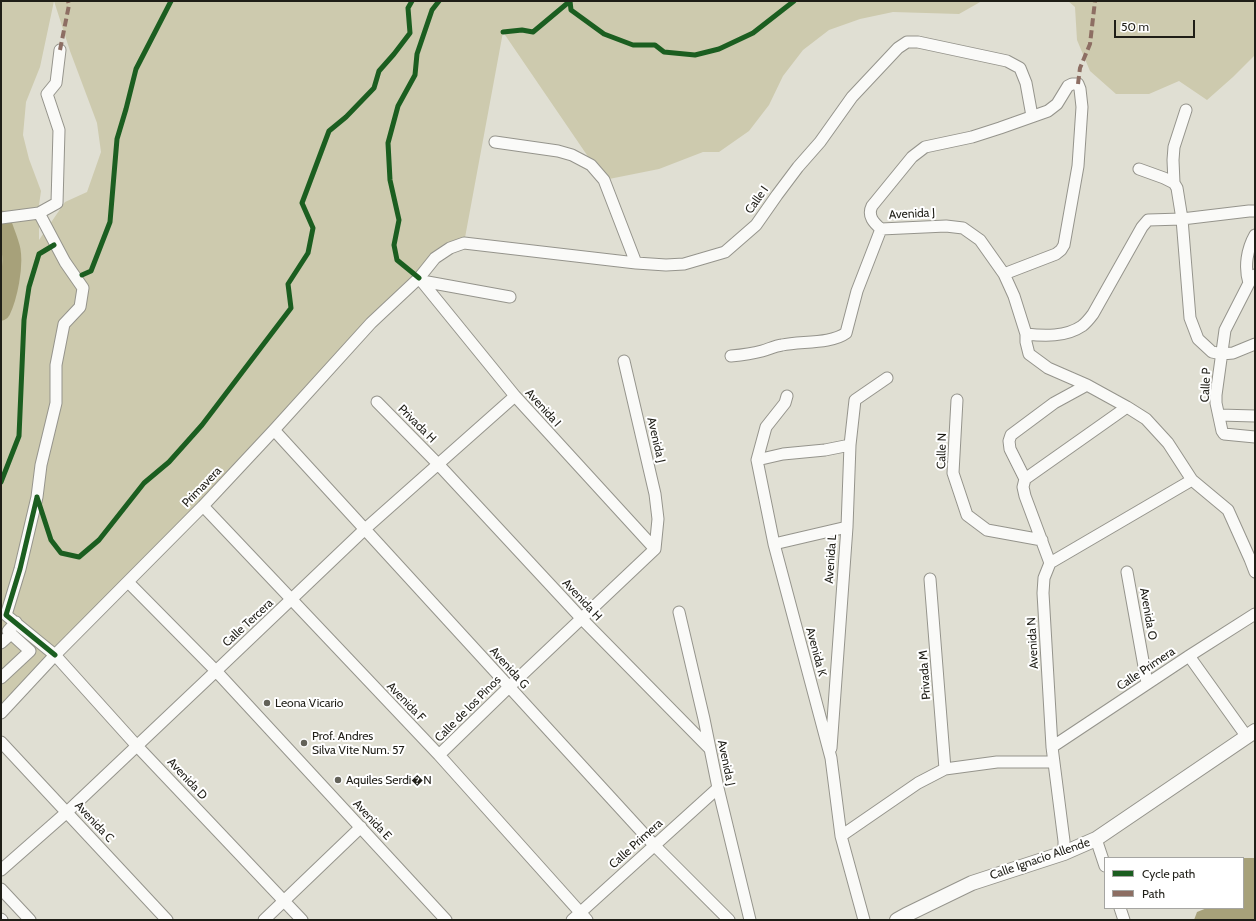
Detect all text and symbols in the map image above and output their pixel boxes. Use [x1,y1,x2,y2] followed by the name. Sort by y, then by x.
[1116,12,1197,38] scale bar
[1121,19,1149,34] text: 50 m
[742,183,772,217] street label: Calle I
[888,206,936,222] street label: Avenida J
[1198,367,1214,403] street label: Calle P
[522,386,564,430] street label: Avenida I
[395,402,439,446] street label: Privada H
[644,416,668,464] street label: Avenida J
[934,433,950,469] street label: Calle N
[179,464,225,510] street label: Primavera
[822,534,840,584] street label: Avenida L
[559,576,605,624] street label: Avenida H
[1136,587,1160,641] street label: Avenida O
[220,596,276,650] street label: Calle Tercera
[1024,617,1042,669] street label: Avenida N
[803,626,829,678] street label: Avenida K
[486,644,532,692] street label: Avenida G
[1114,644,1178,694] street label: Calle Primera
[916,650,934,700] street label: Privada M
[432,673,504,745] street label: Calle de los Pinos
[384,679,428,725] street label: Avenida F
[275,696,343,710] place label: Leona Vicario
[262,698,272,708] marker: Leona Vicario
[312,729,405,757] place label: Prof. Andres Silva Vite Num. 57
[299,738,309,748] marker: Prof. Andres Silva Vite Num. 57
[714,739,738,787] street label: Avenida J
[164,755,210,803] street label: Avenida D
[346,773,432,787] place label: Aquiles Serdi�N
[333,775,343,785] marker: Aquiles Serdi�N
[350,797,394,843] street label: Avenida E
[71,799,117,845] street label: Avenida C
[606,816,666,872] street label: Calle Primera
[988,835,1092,883] street label: Calle Ignacio Allende
[1104,857,1244,909] legend
[1142,866,1195,881] text: Cycle path
[1142,886,1165,901] text: Path

